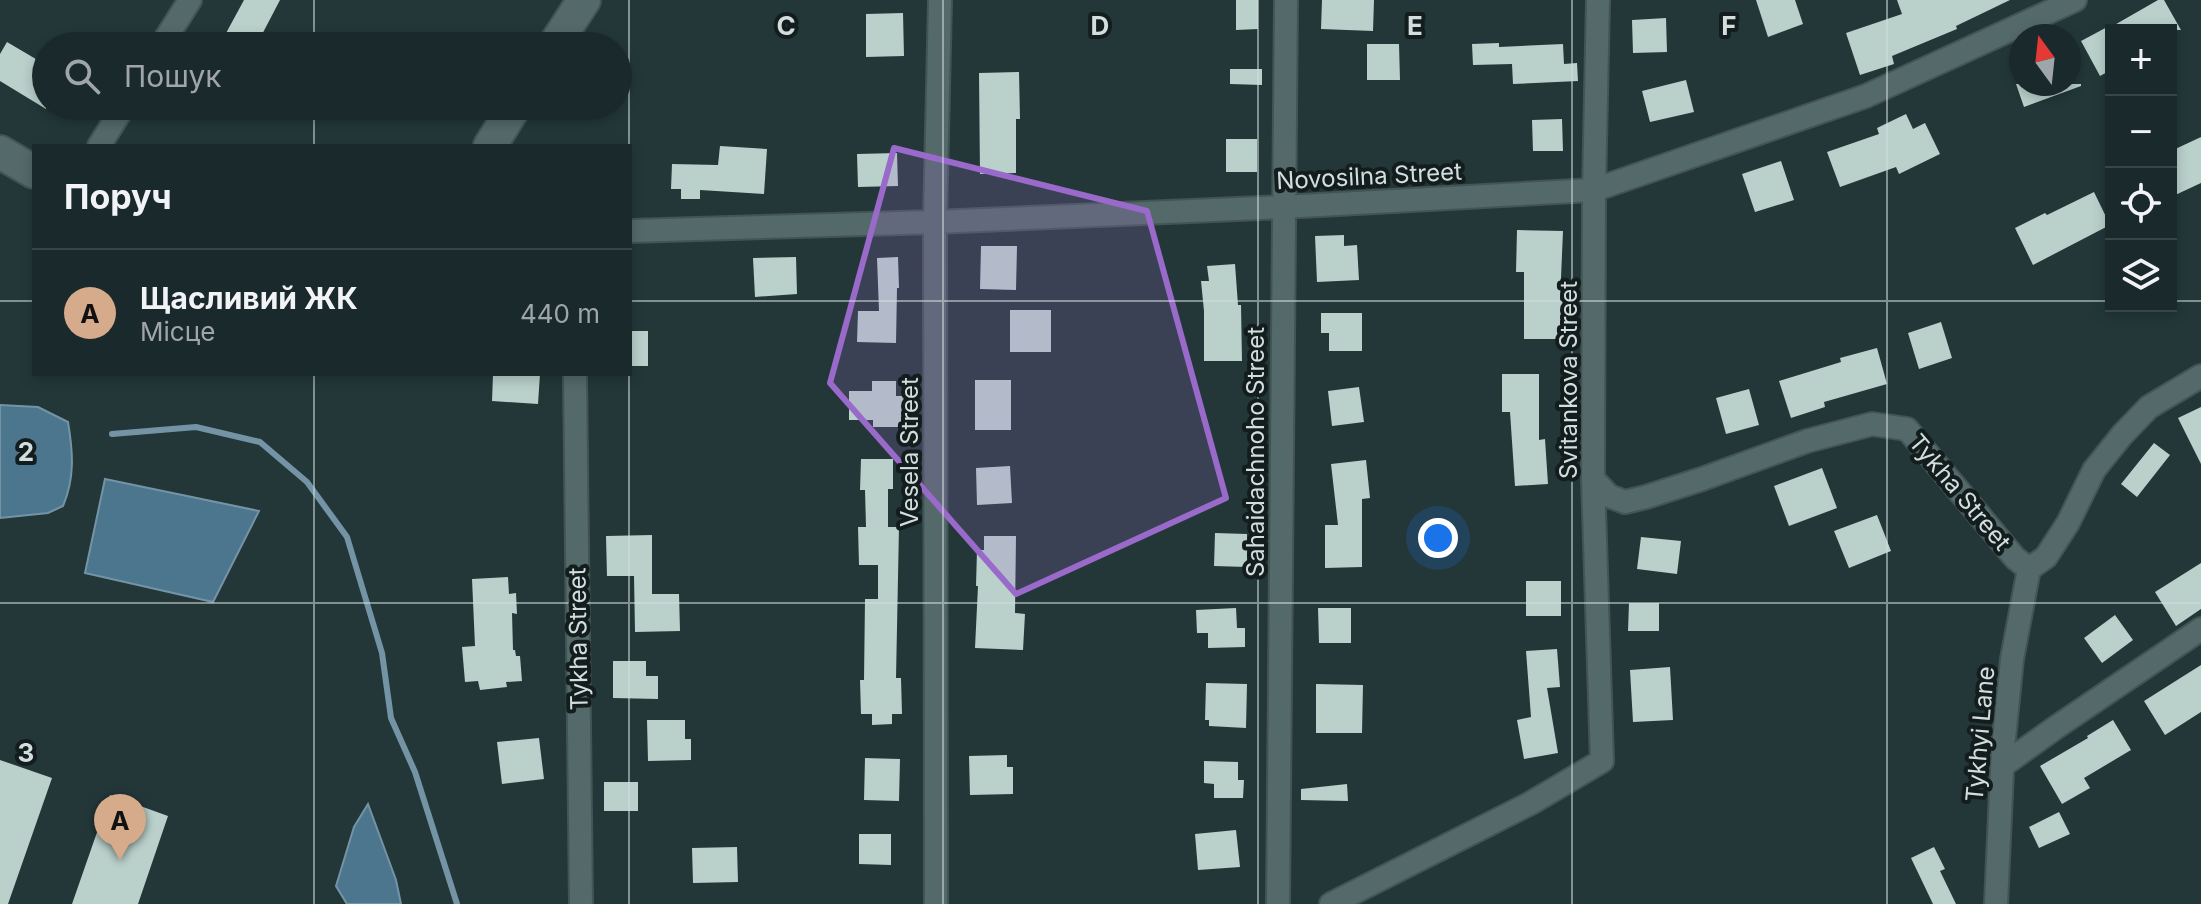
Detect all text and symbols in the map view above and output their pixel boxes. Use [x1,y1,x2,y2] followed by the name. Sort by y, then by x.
[776,10,796,41] text: C
[1091,10,1109,41] text: D
[1407,10,1423,41] text: E
[1721,10,1737,41] text: F
[2009,24,2081,96] north arrow
[2105,24,2177,312] map controls
[2105,24,2177,96] button: +
[32,32,632,120] search box
[60,54,104,98] icon: search
[124,58,222,94] text: Пошук
[2105,96,2177,168] button: −
[1275,157,1463,195] street label: Novosilna Street
[2105,168,2177,240] button: locate
[64,176,172,217] text: Поруч
[2105,240,2177,312] button: layers
[140,280,358,316] text: Щасливий ЖК
[1554,281,1583,479] street label: Svitankova Street
[80,298,100,329] text: A
[520,298,600,329] text: 440 m
[140,316,215,347] text: Місце
[1241,327,1270,577] street label: Sahaidachnoho Street
[895,377,924,527] street label: Vesela Street
[1903,428,2017,556] street label: Tykha Street
[18,436,34,467] text: 2
[1418,518,1458,558] your location
[562,567,594,711] street label: Tykha Street
[1960,665,2000,803] street label: Tykhyi Lane
[18,737,34,768] text: 3
[94,794,146,860] pin: A

